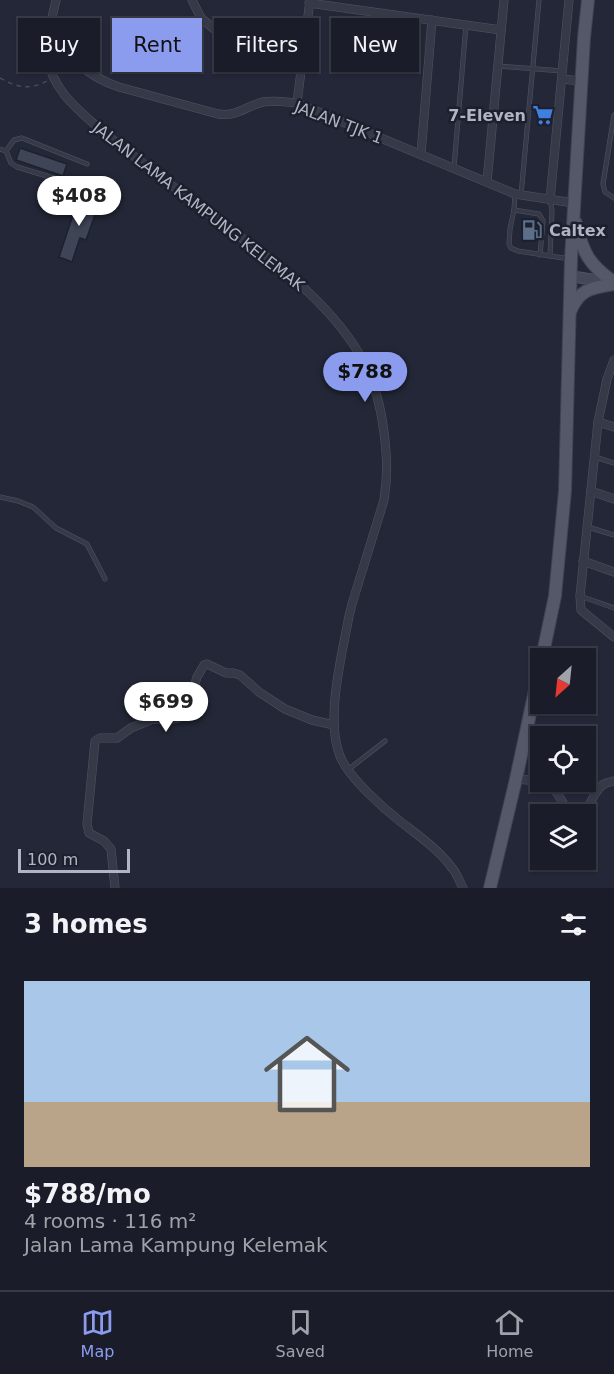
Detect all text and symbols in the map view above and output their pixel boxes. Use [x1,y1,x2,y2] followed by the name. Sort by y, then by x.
[18,18,100,72] chip: Buy
[112,18,202,72] chip: Rent
[214,18,319,72] chip: Filters
[331,18,419,72] chip: New
[291,97,386,148] street label: JALAN TJK 1
[531,103,555,127] supermarket icon: 7-Eleven
[448,106,526,125] place label: 7-Eleven
[88,117,309,295] street label: JALAN LAMA KAMPUNG KELEMAK
[43,176,115,227] pin: $408
[51,183,107,207] text: $408
[520,218,544,242] fuel station icon: Caltex
[549,221,607,240] place label: Caltex
[329,352,401,403] pin: $788
[337,359,393,383] text: $788
[530,648,596,714] north arrow
[530,648,596,870] map controls
[130,682,202,733] pin: $699
[138,689,194,713] text: $699
[530,726,596,792] button: locate
[530,804,596,870] button: layers
[18,846,130,874] scale bar
[27,850,78,869] text: 100 m
[557,908,590,941] icon: filters
[24,909,148,939] text: 3 homes
[253,1020,361,1128] icon: home
[24,1179,151,1209] text: $788/mo
[24,1209,196,1233] text: 4 rooms · 116 m²
[24,1233,328,1257] text: Jalan Lama Kampung Kelemak
[81,1306,114,1361] tab: Map
[276,1306,325,1361] tab: Saved
[486,1306,533,1361] tab: Home

